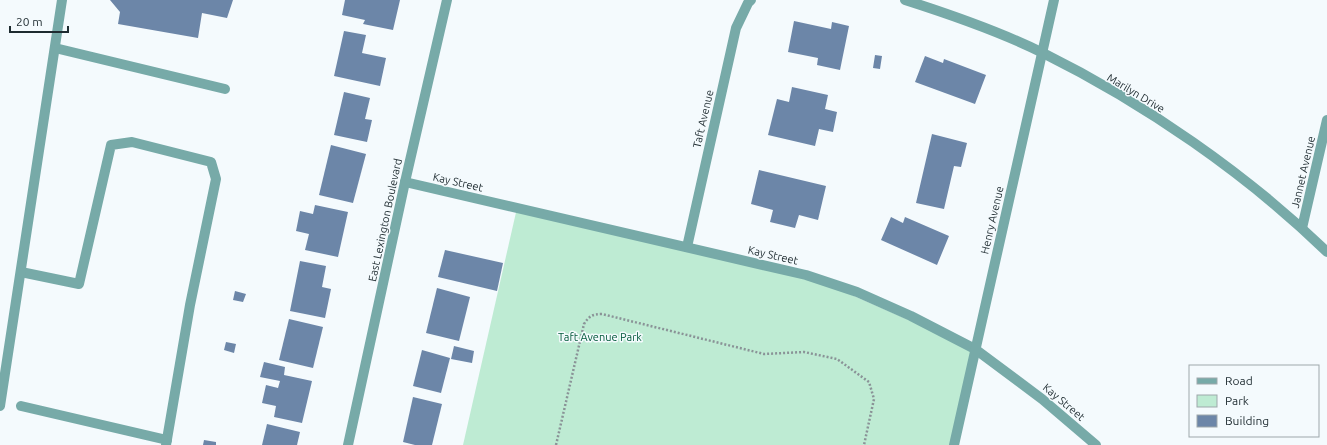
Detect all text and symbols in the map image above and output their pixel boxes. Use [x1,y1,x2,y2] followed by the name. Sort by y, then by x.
[10,8,68,34] scale bar
[16,15,43,28] text: 20 m
[1105,71,1167,115] street label: Marilyn Drive
[690,89,716,149] street label: Taft Avenue
[1289,135,1317,209] street label: Jannet Avenue
[366,157,404,283] street label: East Lexington Boulevard
[432,170,485,194] street label: Kay Street
[978,185,1006,255] street label: Henry Avenue
[747,243,800,267] street label: Kay Street
[558,331,642,343] park label: Taft Avenue Park
[1189,365,1319,437] legend
[1225,374,1253,387] text: Road
[1041,381,1088,423] street label: Kay Street
[1225,394,1249,407] text: Park
[1225,414,1269,427] text: Building

